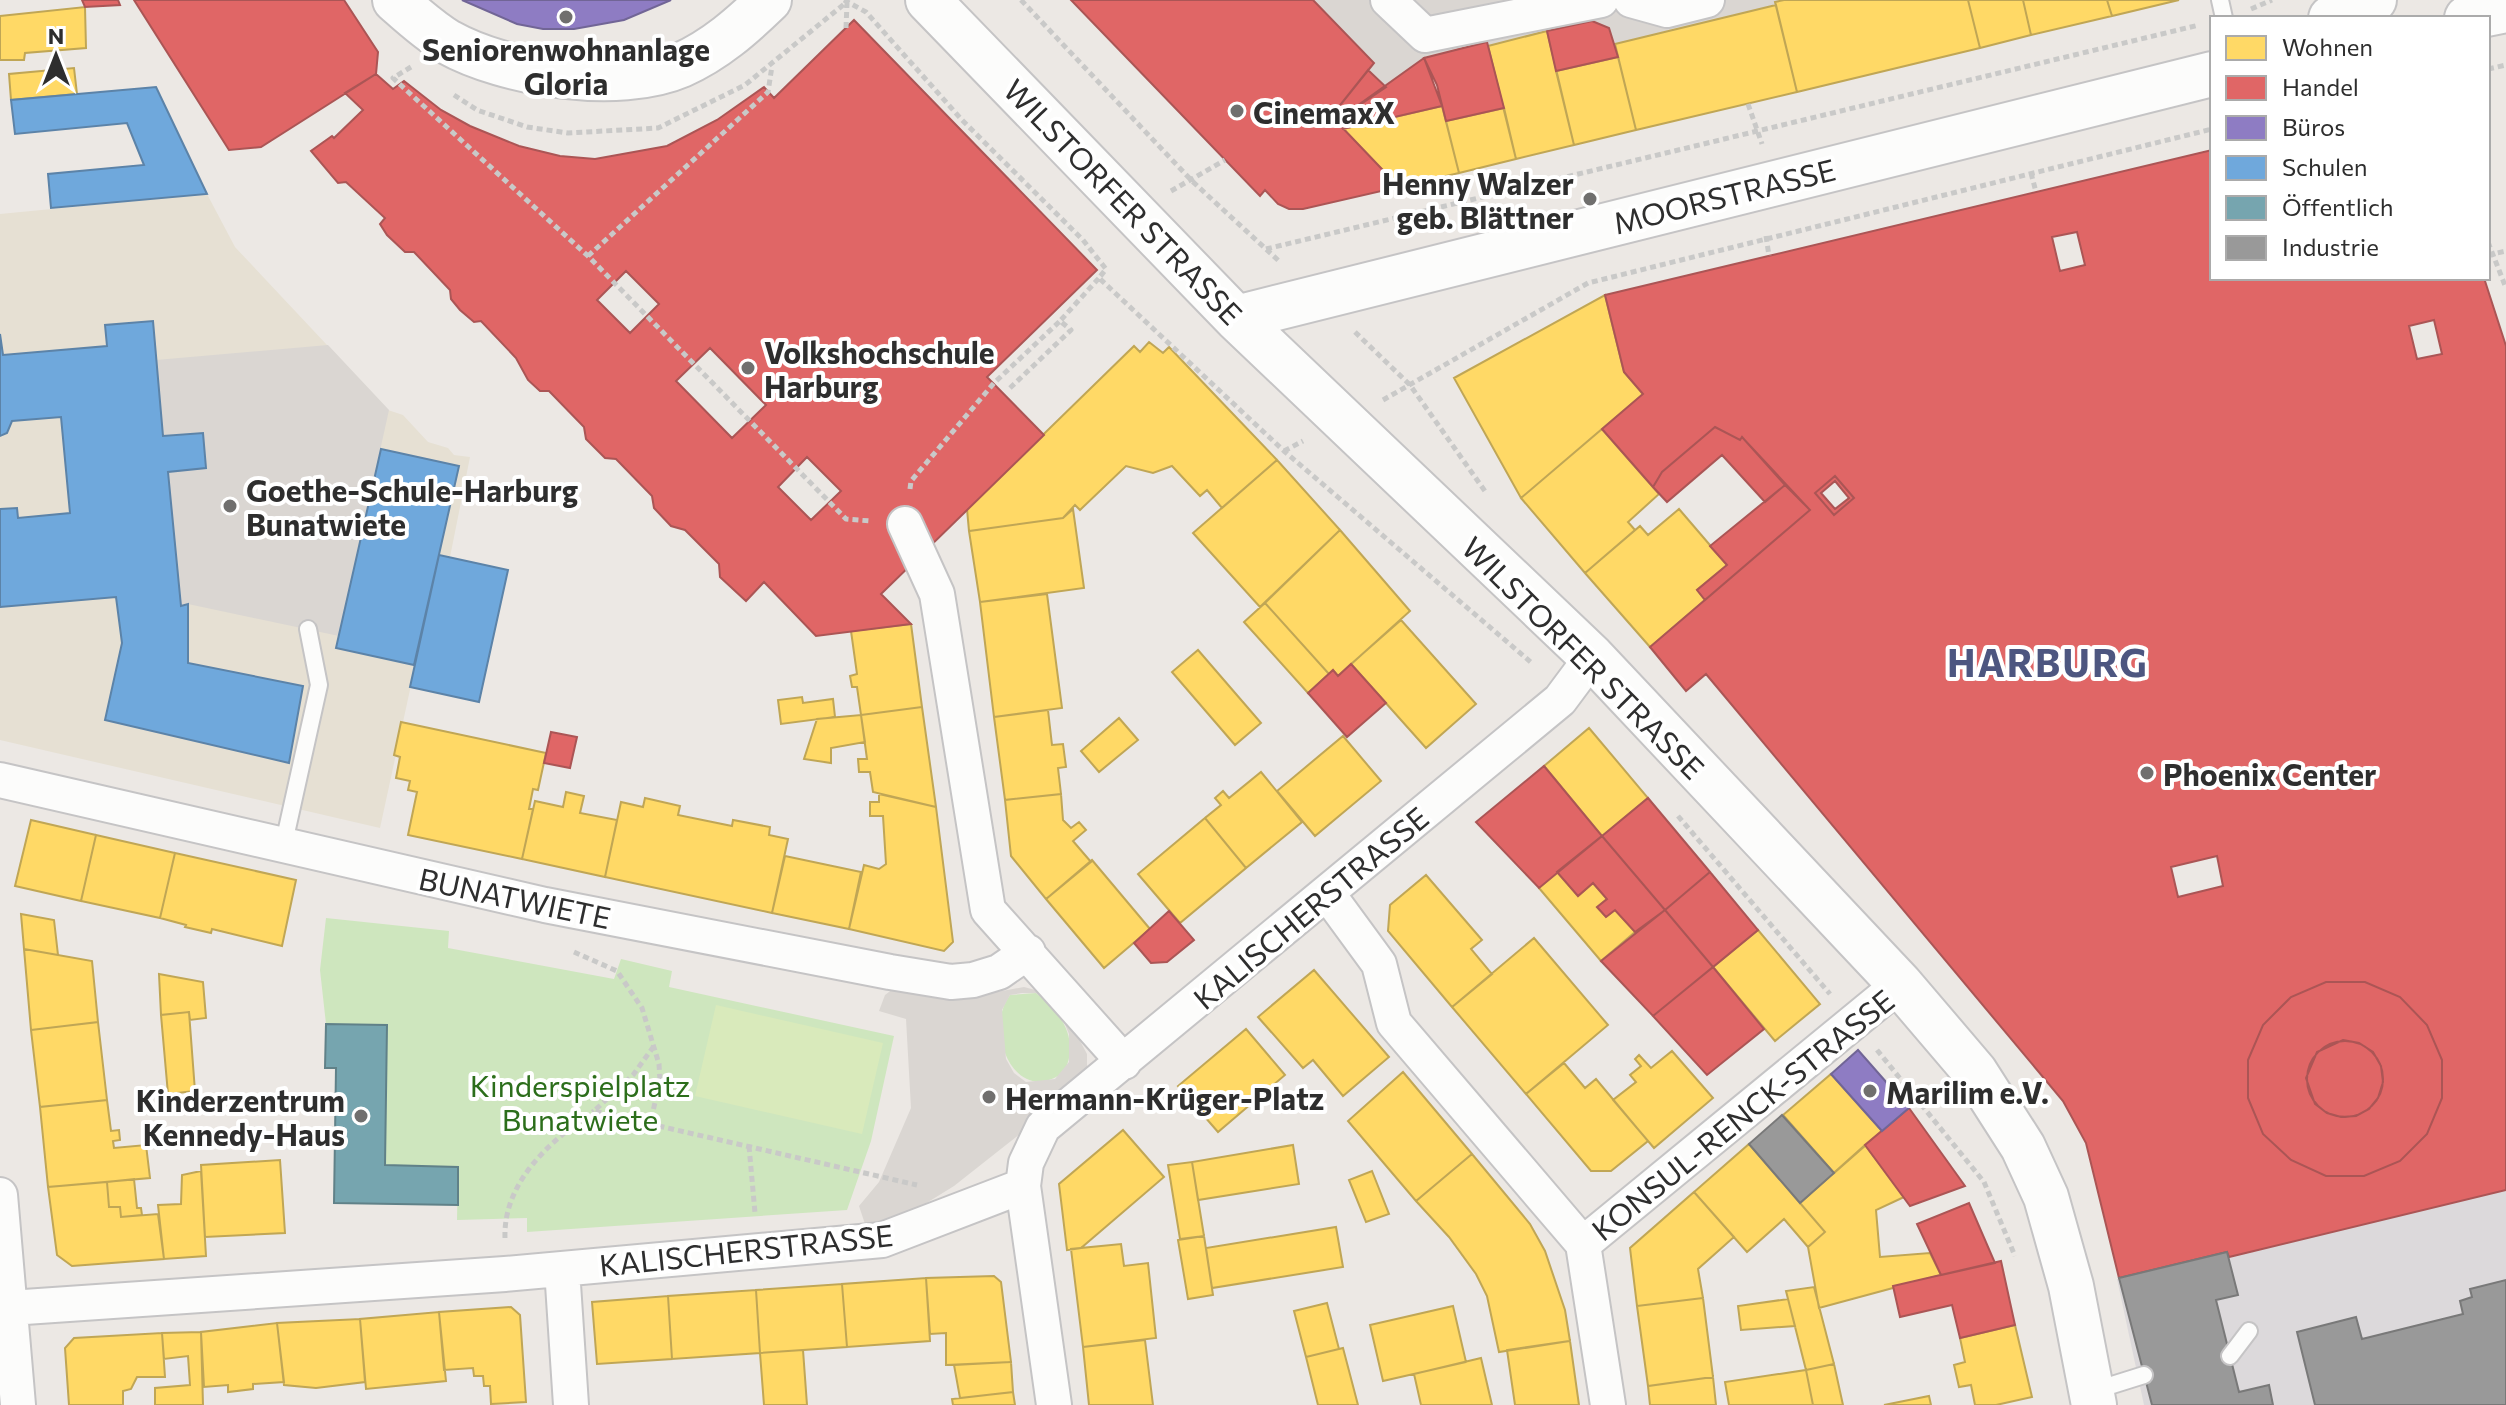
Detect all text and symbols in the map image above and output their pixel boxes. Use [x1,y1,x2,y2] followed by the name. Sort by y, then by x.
[557,8,575,26] marker: Seniorenwohnanlage Gloria
[16,16,96,96] north arrow
[2210,16,2490,280] legend
[48,22,64,49] text: N
[422,30,710,101] place label: Seniorenwohnanlage Gloria
[2282,32,2373,61] text: Wohnen
[997,70,1251,332] street label: WILSTORFER STRASSE
[2282,72,2359,101] text: Handel
[1253,93,1395,130] place label: CinemaxX
[1228,102,1246,120] marker: CinemaxX
[2282,112,2345,141] text: Büros
[1609,150,1839,240] street label: MOORSTRASSE
[2282,152,2368,181] text: Schulen
[1382,164,1574,235] place label: Henny Walzer geb. Blättner
[1581,190,1599,208] marker: Henny Walzer geb. Blättner
[2282,192,2394,221] text: Öffentlich
[2282,232,2379,261] text: Industrie
[764,333,995,404] place label: Volkshochschule Harburg
[739,359,757,377] marker: Volkshochschule Harburg
[246,471,578,542] place label: Goethe-Schule-Harburg Bunatwiete
[221,497,239,515] marker: Goethe-Schule-Harburg Bunatwiete
[1455,528,1713,786] street label: WILSTORFER STRASSE
[1947,638,2149,685] district label: HARBURG
[2163,755,2376,792] place label: Phoenix Center
[2138,764,2156,782] marker: Phoenix Center
[1185,798,1435,1016] street label: KALISCHERSTRASSE
[416,859,614,935] street label: BUNATWIETE
[1583,981,1901,1247] street label: KONSUL-RENCK-STRASSE
[470,1066,690,1137] park label: Kinderspielplatz Bunatwiete
[1886,1073,2049,1110] place label: Marilim e.V.
[1005,1079,1324,1116] place label: Hermann-Krüger-Platz
[136,1081,345,1152] place label: Kinderzentrum Kennedy-Haus
[1861,1082,1879,1100] marker: Marilim e.V.
[980,1088,998,1106] marker: Hermann-Krüger-Platz
[352,1107,370,1125] marker: Kinderzentrum Kennedy-Haus
[597,1215,895,1283] street label: KALISCHERSTRASSE

